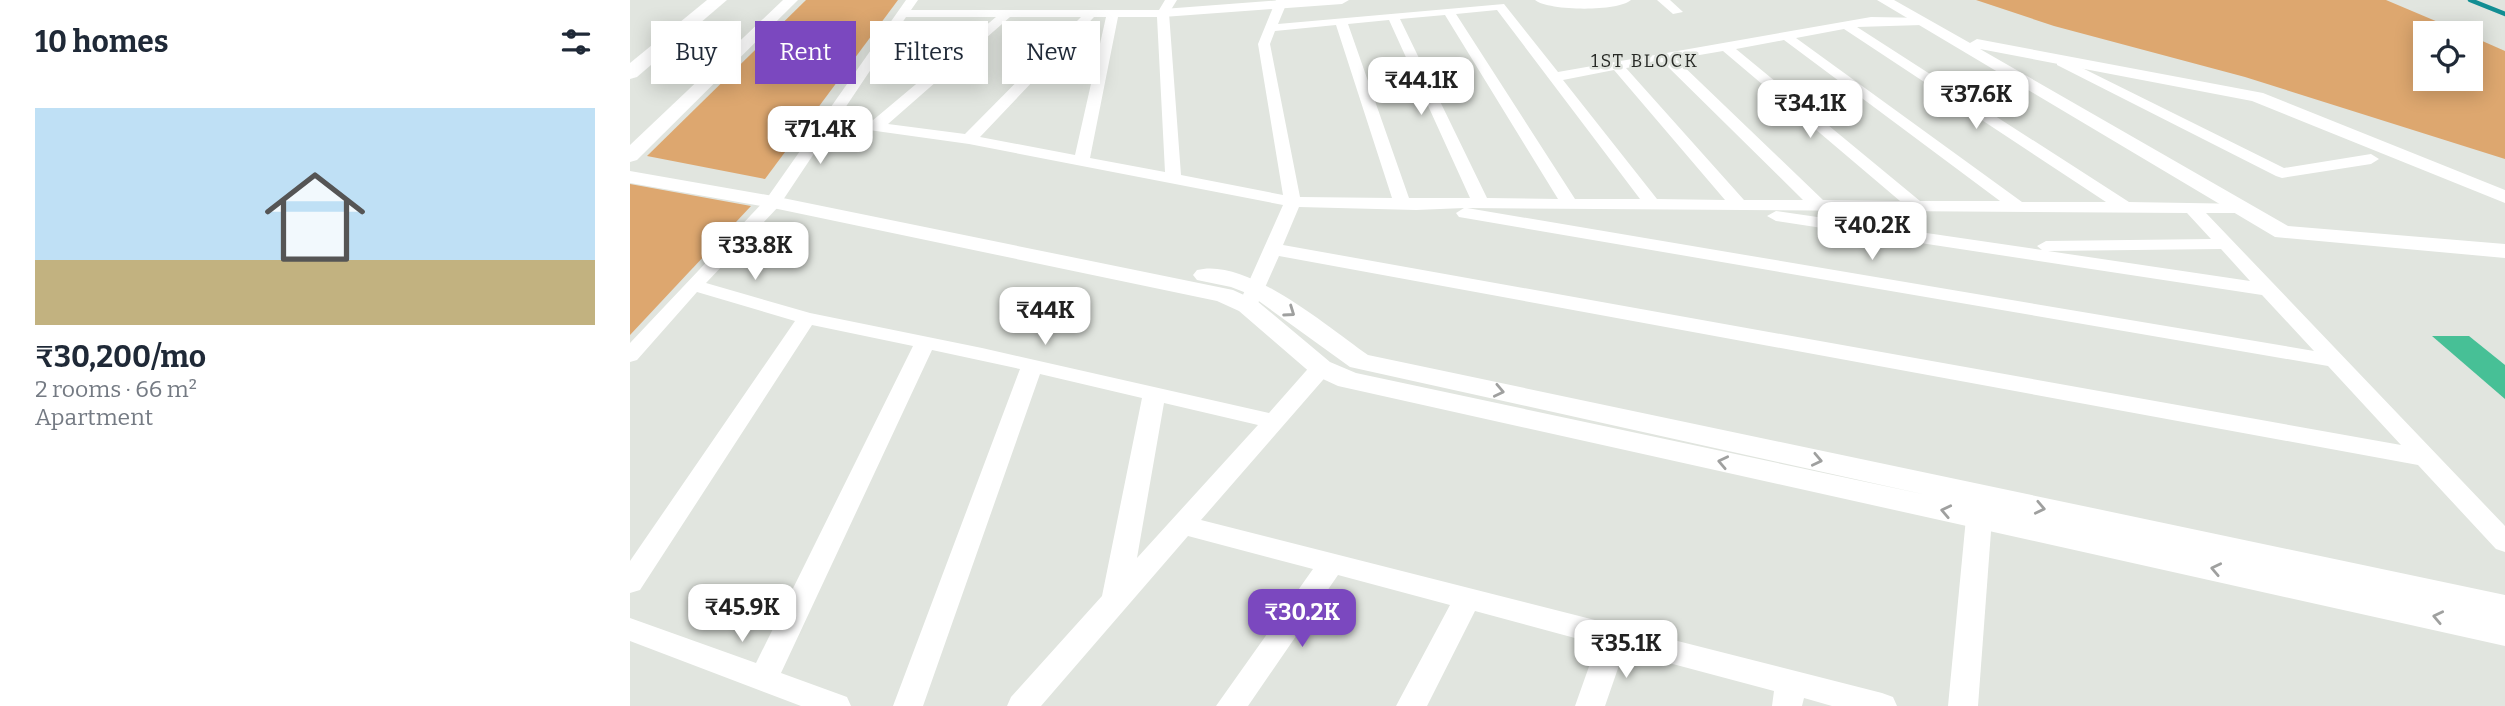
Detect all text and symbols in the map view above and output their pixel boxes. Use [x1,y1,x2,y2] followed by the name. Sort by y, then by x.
[651,21,741,84] chip: Buy
[755,21,856,84] chip: Rent
[870,21,988,84] chip: Filters
[1002,21,1100,84] chip: New
[2413,21,2483,91] map controls
[2413,21,2483,91] button: locate
[557,23,595,61] icon: filters
[35,24,169,60] text: 10 homes
[1591,50,1699,72] district label: 1ST BLOCK
[1364,58,1478,117] pin: ₹44.1K
[1384,66,1458,94] text: ₹44.1K
[1919,72,2033,131] pin: ₹37.6K
[1753,80,1867,140] pin: ₹34.1K
[1940,80,2012,108] text: ₹37.6K
[1773,89,1847,117] text: ₹34.1K
[763,106,877,166] pin: ₹71.4K
[784,115,856,143] text: ₹71.4K
[252,154,378,280] icon: home
[1815,202,1929,262] pin: ₹40.2K
[1834,211,1910,239] text: ₹40.2K
[698,222,812,282] pin: ₹33.8K
[718,231,792,259] text: ₹33.8K
[1004,288,1086,347] pin: ₹44K
[1015,296,1075,324] text: ₹44K
[1282,304,1295,316] one-way arrow
[35,339,206,375] text: ₹30,200/mo
[35,375,197,403] text: 2 rooms · 66 m²
[1493,383,1505,397] one-way arrow
[35,403,153,431] text: Apartment
[1811,452,1823,466] one-way arrow
[1717,456,1729,471] one-way arrow
[2034,500,2046,515] one-way arrow
[1940,505,1952,519] one-way arrow
[2210,563,2222,578] one-way arrow
[685,584,799,644] pin: ₹45.9K
[1245,590,1359,649] pin: ₹30.2K
[704,593,780,621] text: ₹45.9K
[1264,598,1340,626] text: ₹30.2K
[2432,611,2444,626] one-way arrow
[1569,620,1683,680] pin: ₹35.1K
[1590,629,1662,657] text: ₹35.1K

